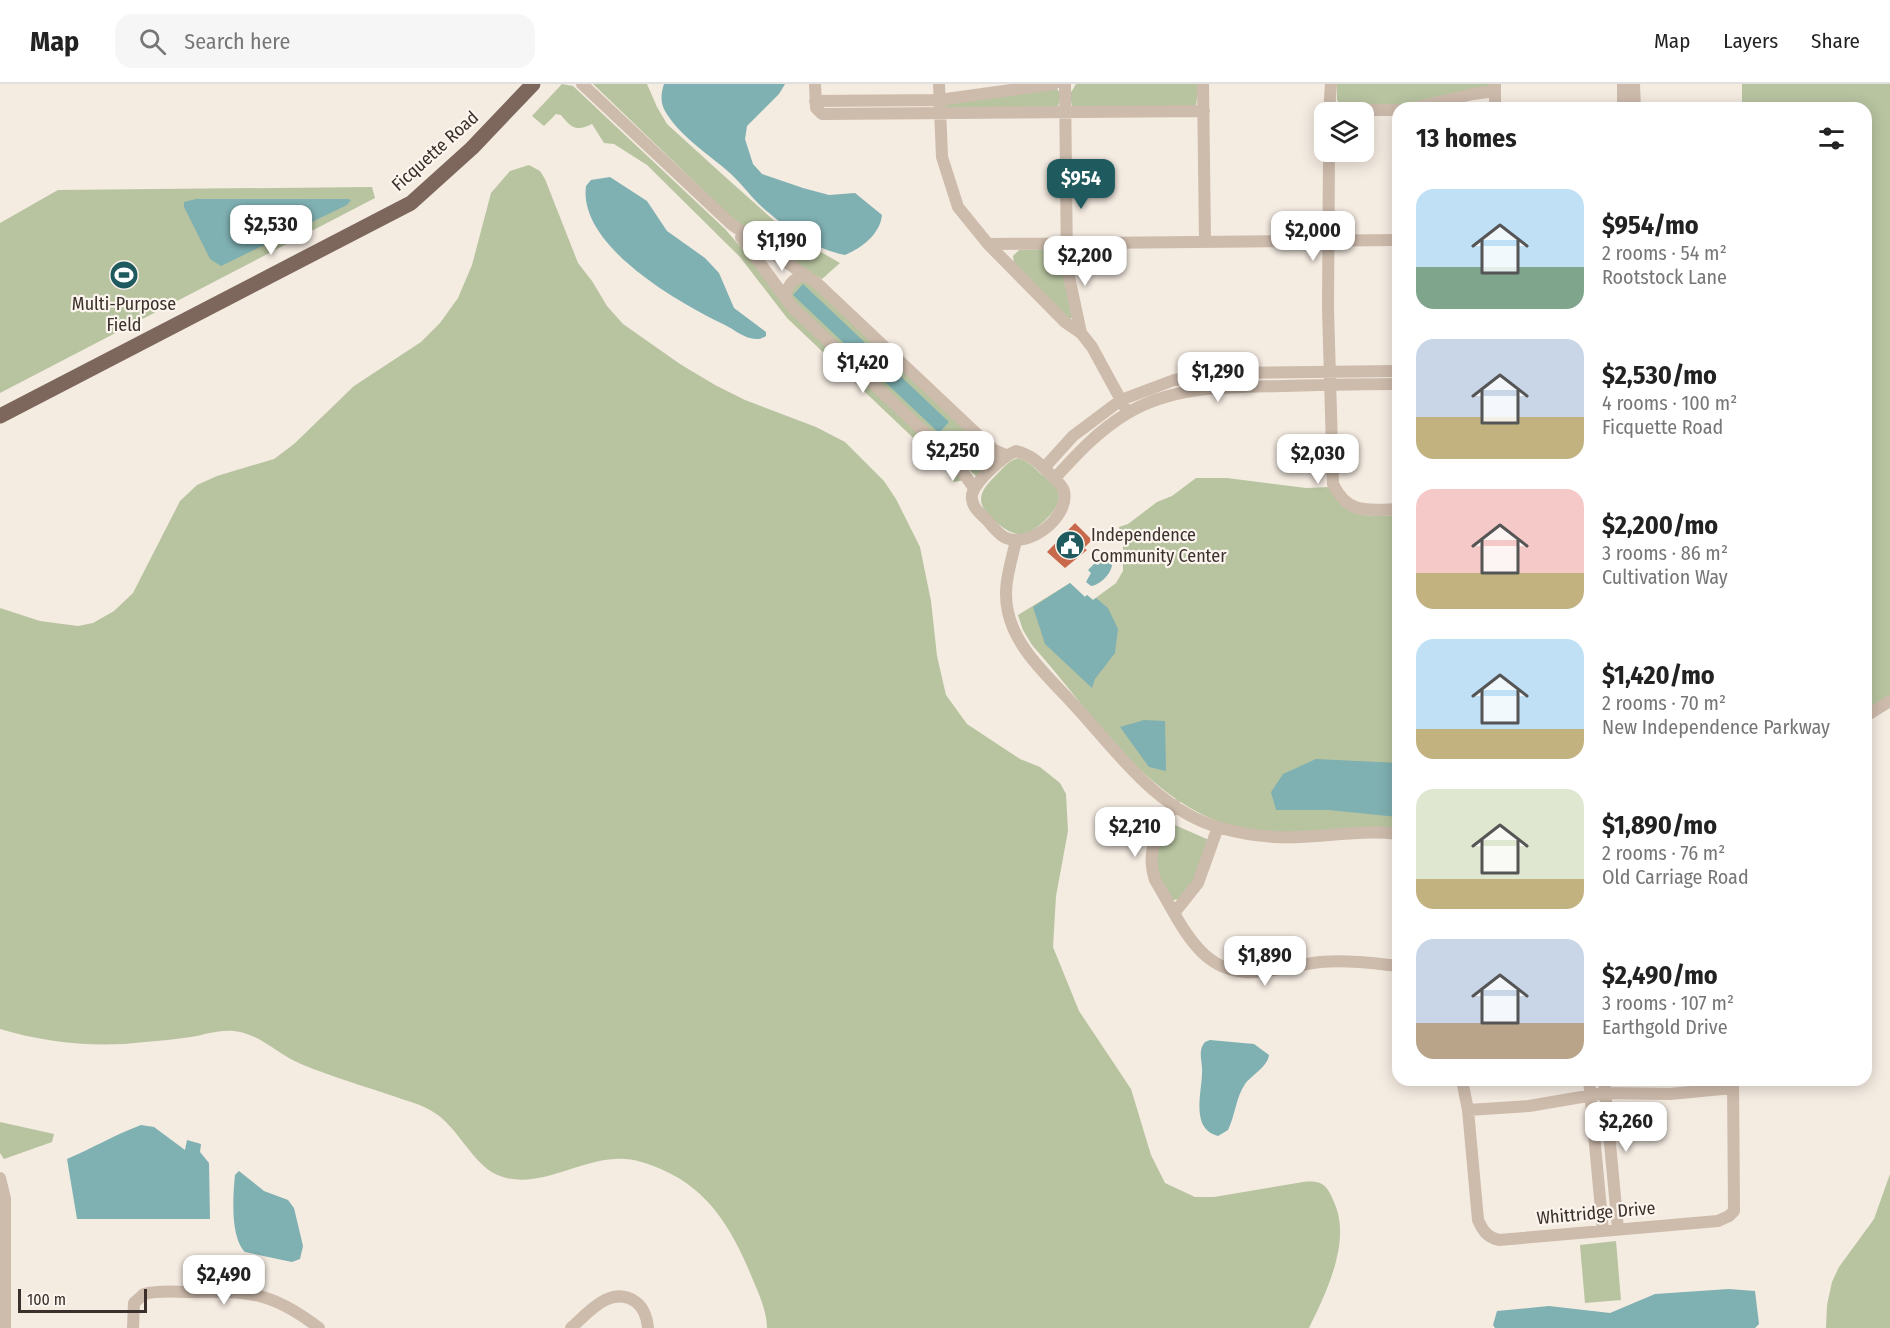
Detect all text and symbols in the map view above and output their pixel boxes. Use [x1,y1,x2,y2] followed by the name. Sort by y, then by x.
[115,14,535,68] search box
[30,25,79,58] text: Map
[136,25,169,58] icon: search
[184,28,290,55] text: Search here
[1654,28,1690,54] text: Map
[1723,28,1778,54] text: Layers
[1811,28,1860,54] text: Share
[1314,102,1374,162] map controls
[1314,102,1374,162] button: layers
[387,106,483,196] street label: Ficquette Road
[1815,122,1848,155] icon: filters
[1416,123,1517,154] text: 13 homes
[1045,159,1117,210] pin: $954
[1061,166,1101,190] text: $954
[222,205,320,256] pin: $2,530
[1602,210,1699,241] text: $954/mo
[1264,211,1362,262] pin: $2,000
[244,212,298,236] text: $2,530
[1464,213,1536,285] icon: home
[1285,218,1341,242] text: $2,000
[733,221,831,272] pin: $1,190
[757,228,807,252] text: $1,190
[1036,236,1134,287] pin: $2,200
[1602,241,1727,265] text: 2 rooms · 54 m²
[1058,243,1112,267] text: $2,200
[108,259,140,291] sports icon: Multi-Purpose Field
[1602,265,1727,289] text: Rootstock Lane
[72,293,176,336] place label: Multi-Purpose Field
[814,343,912,394] pin: $1,420
[837,350,889,374] text: $1,420
[1169,352,1267,403] pin: $1,290
[1192,359,1244,383] text: $1,290
[1602,360,1717,391] text: $2,530/mo
[1464,363,1536,435] icon: home
[1602,391,1737,415] text: 4 rooms · 100 m²
[1602,415,1723,439] text: Ficquette Road
[904,431,1002,482] pin: $2,250
[1269,434,1367,485] pin: $2,030
[926,438,980,462] text: $2,250
[1291,441,1345,465] text: $2,030
[1602,510,1718,541] text: $2,200/mo
[1464,513,1536,585] icon: home
[1091,524,1227,567] place label: Independence Community Center
[1054,529,1086,561] public building icon: Independence Community Center
[1602,541,1728,565] text: 3 rooms · 86 m²
[1602,565,1728,589] text: Cultivation Way
[1602,660,1715,691] text: $1,420/mo
[1464,663,1536,735] icon: home
[1602,691,1726,715] text: 2 rooms · 70 m²
[1602,715,1830,739] text: New Independence Parkway
[1086,807,1184,858] pin: $2,210
[1602,810,1717,841] text: $1,890/mo
[1464,813,1536,885] icon: home
[1109,814,1161,838] text: $2,210
[1602,841,1725,865] text: 2 rooms · 76 m²
[1602,865,1749,889] text: Old Carriage Road
[1216,936,1314,987] pin: $1,890
[1238,943,1292,967] text: $1,890
[1602,960,1718,991] text: $2,490/mo
[1464,963,1536,1035] icon: home
[1602,991,1734,1015] text: 3 rooms · 107 m²
[1602,1015,1728,1039] text: Earthgold Drive
[1577,1102,1675,1153] pin: $2,260
[1599,1109,1653,1133] text: $2,260
[1536,1197,1656,1229] street label: Whittridge Drive
[175,1255,273,1306] pin: $2,490
[197,1262,251,1286] text: $2,490
[18,1286,147,1314] scale bar
[27,1290,66,1309] text: 100 m

